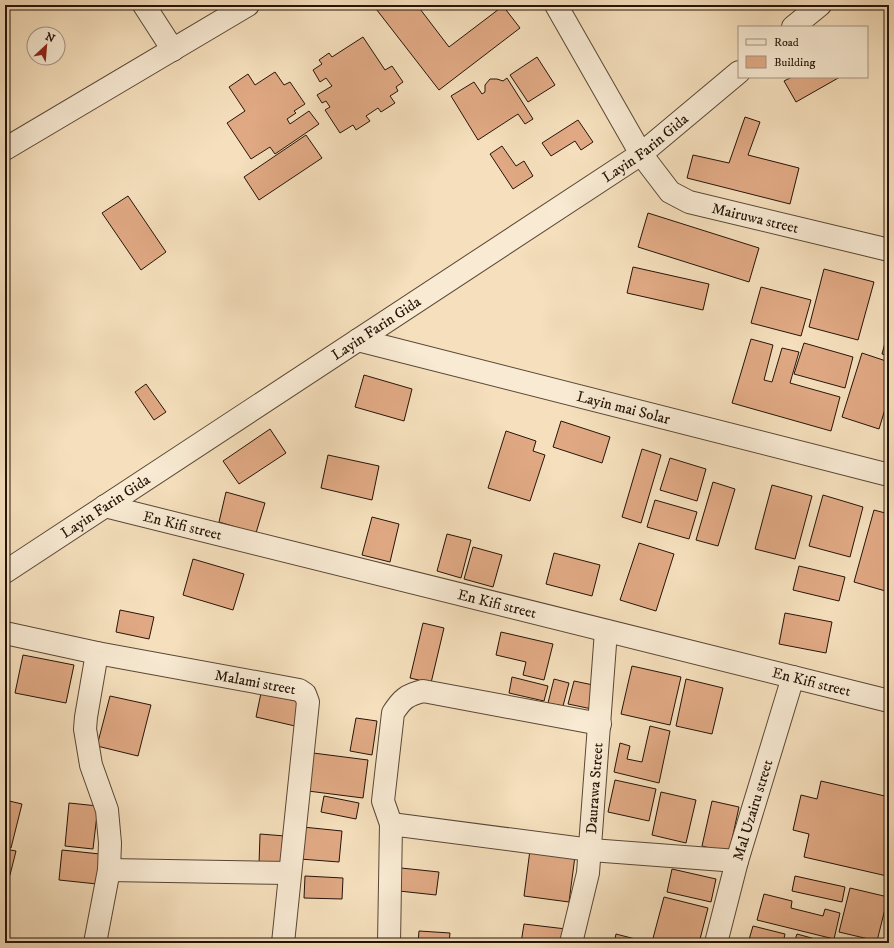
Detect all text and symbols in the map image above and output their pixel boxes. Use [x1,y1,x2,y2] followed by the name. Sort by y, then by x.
[26,26,66,66] north arrow
[738,26,868,78] legend
[43,30,57,46] text: N
[774,35,799,50] text: Road
[774,55,815,70] text: Building
[599,109,692,186] street label: Layin Farin Gida
[710,198,801,238] street label: Mairuwa street
[328,292,425,364] street label: Layin Farin Gida
[575,387,673,429] street label: Layin mai Solar
[57,469,154,542] street label: Layin Farin Gida
[141,506,224,544] street label: En Kifi street
[456,585,539,622] street label: En Kifi street
[770,663,853,701] street label: En Kifi street
[213,665,297,699] street label: Malami street
[581,742,607,835] street label: Daurawa Street
[728,757,777,863] street label: Mal Uzairu street

